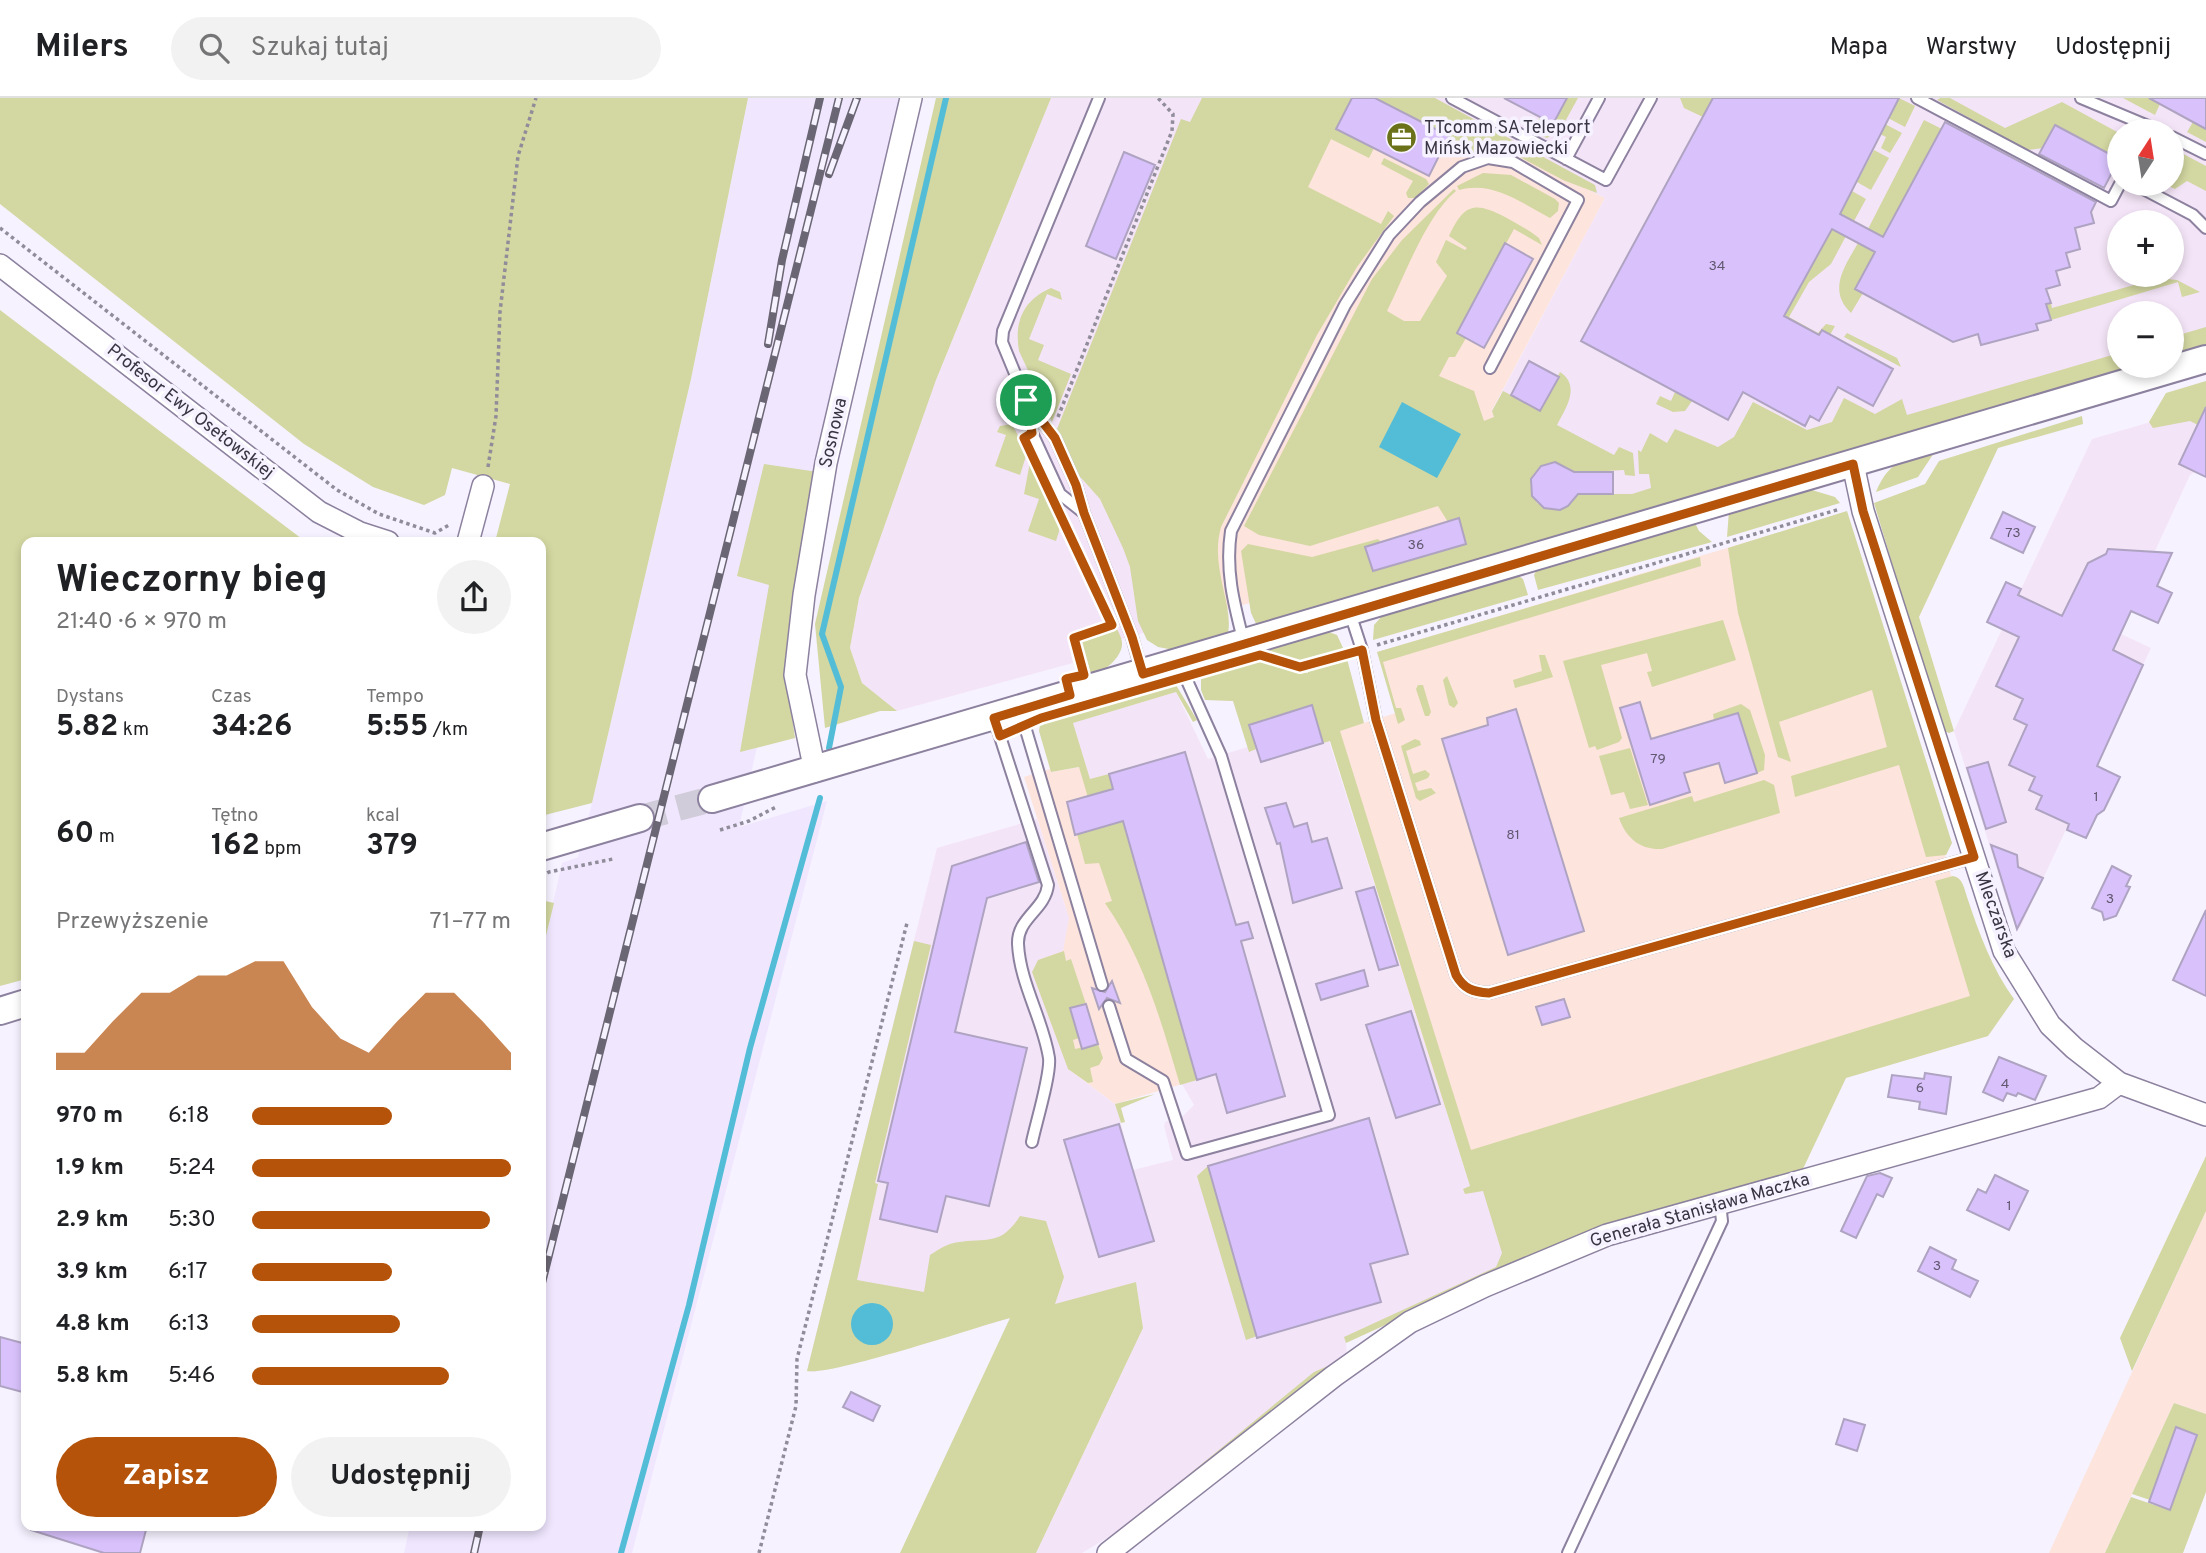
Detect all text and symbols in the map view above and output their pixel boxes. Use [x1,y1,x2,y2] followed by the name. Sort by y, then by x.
[171,17,661,80] search box
[35,27,129,69] text: Milers
[195,29,233,67] icon: search
[251,32,389,65] text: Szukaj tutaj
[1830,33,1888,63] text: Mapa
[1926,33,2017,63] text: Warstwy
[2055,33,2171,63] text: Udostępnij
[1424,117,1590,161] place label: TTcomm SA Teleport Mińsk Mazowiecki
[2107,119,2184,196] north arrow
[2107,119,2184,378] map controls
[1384,121,1418,155] office icon: TTcomm SA Teleport Mińsk Mazowiecki
[2107,210,2184,287] button: +
[1708,258,1726,275] house number: 34
[2107,301,2184,378] button: −
[102,340,278,484] street label: Profesor Ewy Osetowskiej
[996,370,1056,430] pin
[1007,381,1045,419] icon: arrive
[815,396,853,470] street label: Sosnowa
[2005,525,2021,542] house number: 73
[1408,537,1424,554] house number: 36
[56,557,328,606] text: Wieczorny bieg
[437,560,511,634] button: share
[56,608,227,637] text: 21:40 · 6 × 970 m
[56,685,124,709] text: Dystans
[211,685,252,709] text: Czas
[366,685,424,709] text: Tempo
[56,709,118,746] text: 5.82
[211,709,292,746] text: 34:26
[366,709,428,746] text: 5:55
[118,718,149,742] text: km
[428,718,468,742] text: /km
[1650,751,1666,768] house number: 79
[2093,789,2099,806] house number: 1
[211,804,258,828] text: Tętno
[366,804,400,828] text: kcal
[56,816,94,853] text: 60
[94,825,115,849] text: m
[1506,827,1520,844] house number: 81
[211,828,260,865] text: 162
[366,828,418,865] text: 379
[260,837,302,861] text: bpm
[1969,868,2021,962] street label: Mleczarska
[2106,891,2114,908] house number: 3
[56,908,209,937] text: Przewyższenie
[430,908,511,937] text: 71–77 m
[2001,1076,2009,1093] house number: 4
[1916,1080,1924,1097] house number: 6
[56,1102,123,1131] text: 970 m
[168,1102,210,1131] text: 6:18
[56,1154,124,1183] text: 1.9 km
[168,1154,216,1183] text: 5:24
[1587,1169,1813,1253] street label: Generała Stanisława Maczka
[2006,1198,2012,1215] house number: 1
[56,1206,129,1235] text: 2.9 km
[168,1206,216,1235] text: 5:30
[56,1258,128,1287] text: 3.9 km
[168,1258,207,1287] text: 6:17
[1933,1258,1941,1275] house number: 3
[56,1310,130,1339] text: 4.8 km
[168,1310,209,1339] text: 6:13
[56,1362,129,1391] text: 5.8 km
[168,1362,215,1391] text: 5:46
[56,1437,277,1517] button: Zapisz
[291,1437,511,1517] button: Udostępnij

